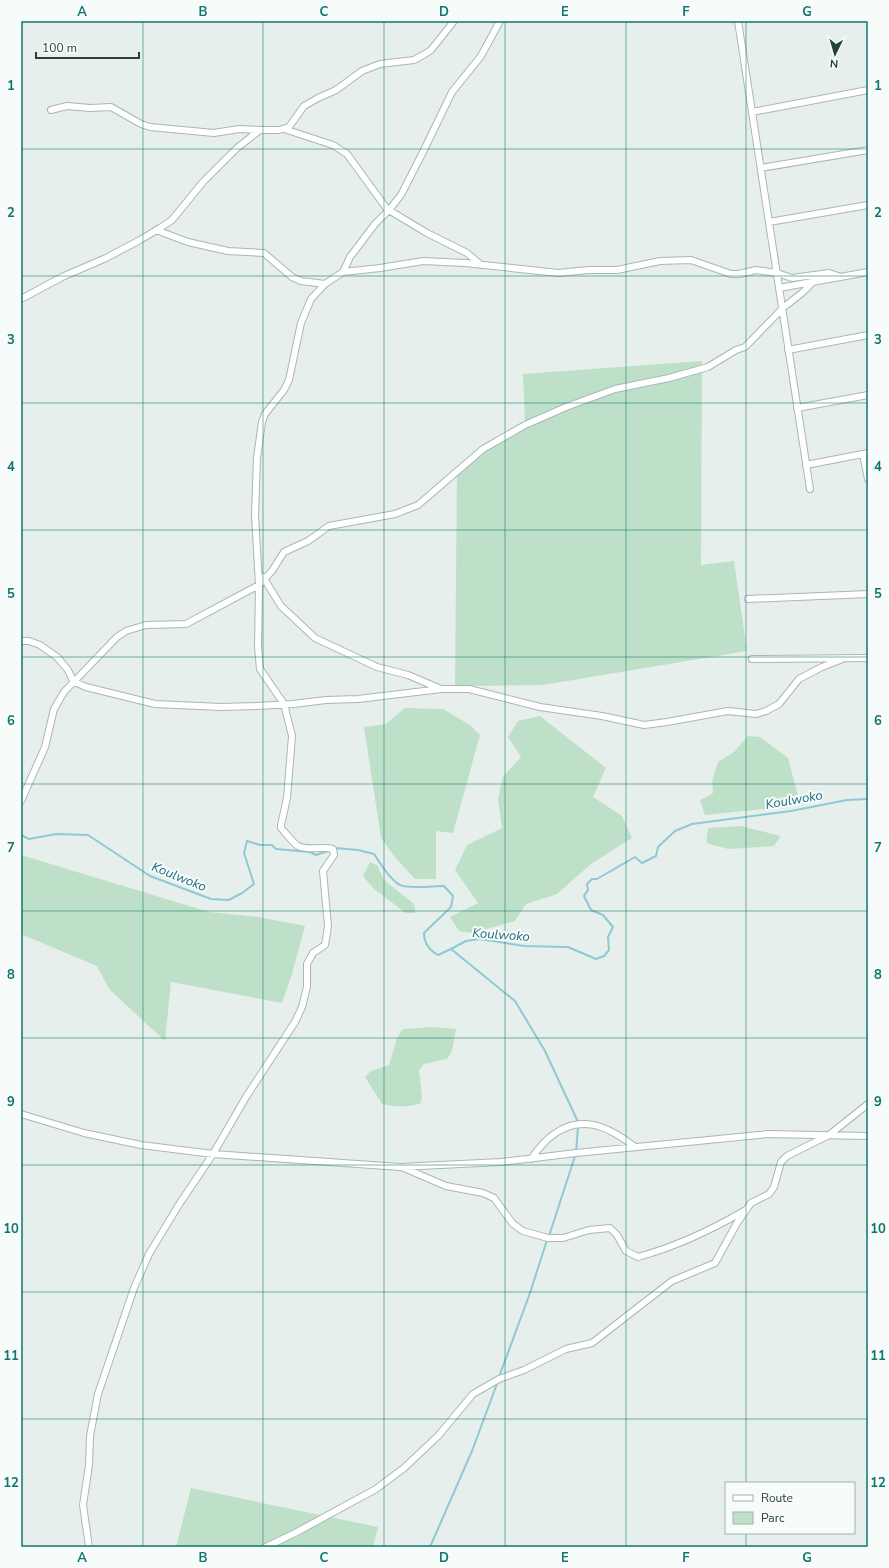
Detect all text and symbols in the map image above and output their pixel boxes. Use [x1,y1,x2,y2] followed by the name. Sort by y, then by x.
[77,3,87,21] text: A
[199,3,208,21] text: B
[320,3,329,21] text: C
[439,3,449,21] text: D
[561,3,569,21] text: E
[682,3,690,21] text: F
[802,3,812,21] text: G
[36,34,139,60] scale bar
[815,34,855,74] north arrow
[42,40,77,56] text: 100 m
[829,56,839,71] text: N
[7,77,15,95] text: 1
[874,77,882,95] text: 1
[7,204,15,222] text: 2
[874,204,882,222] text: 2
[7,331,15,349] text: 3
[874,331,882,349] text: 3
[7,458,15,476] text: 4
[874,458,882,476] text: 4
[7,585,15,603] text: 5
[874,585,882,603] text: 5
[7,712,15,730] text: 6
[874,712,882,730] text: 6
[764,786,824,814] water label: Koulwoko
[7,839,15,857] text: 7
[874,839,882,857] text: 7
[149,858,209,896] water label: Koulwoko
[472,924,530,946] water label: Koulwoko
[7,966,15,984] text: 8
[874,966,882,984] text: 8
[7,1093,15,1111] text: 9
[874,1093,882,1111] text: 9
[3,1220,19,1238] text: 10
[870,1220,886,1238] text: 10
[3,1347,19,1365] text: 11
[870,1347,886,1365] text: 11
[3,1474,19,1492] text: 12
[870,1474,886,1492] text: 12
[725,1482,855,1534] legend
[761,1490,793,1506] text: Route
[761,1510,785,1526] text: Parc
[77,1549,87,1567] text: A
[199,1549,208,1567] text: B
[320,1549,329,1567] text: C
[439,1549,449,1567] text: D
[561,1549,569,1567] text: E
[682,1549,690,1567] text: F
[802,1549,812,1567] text: G

